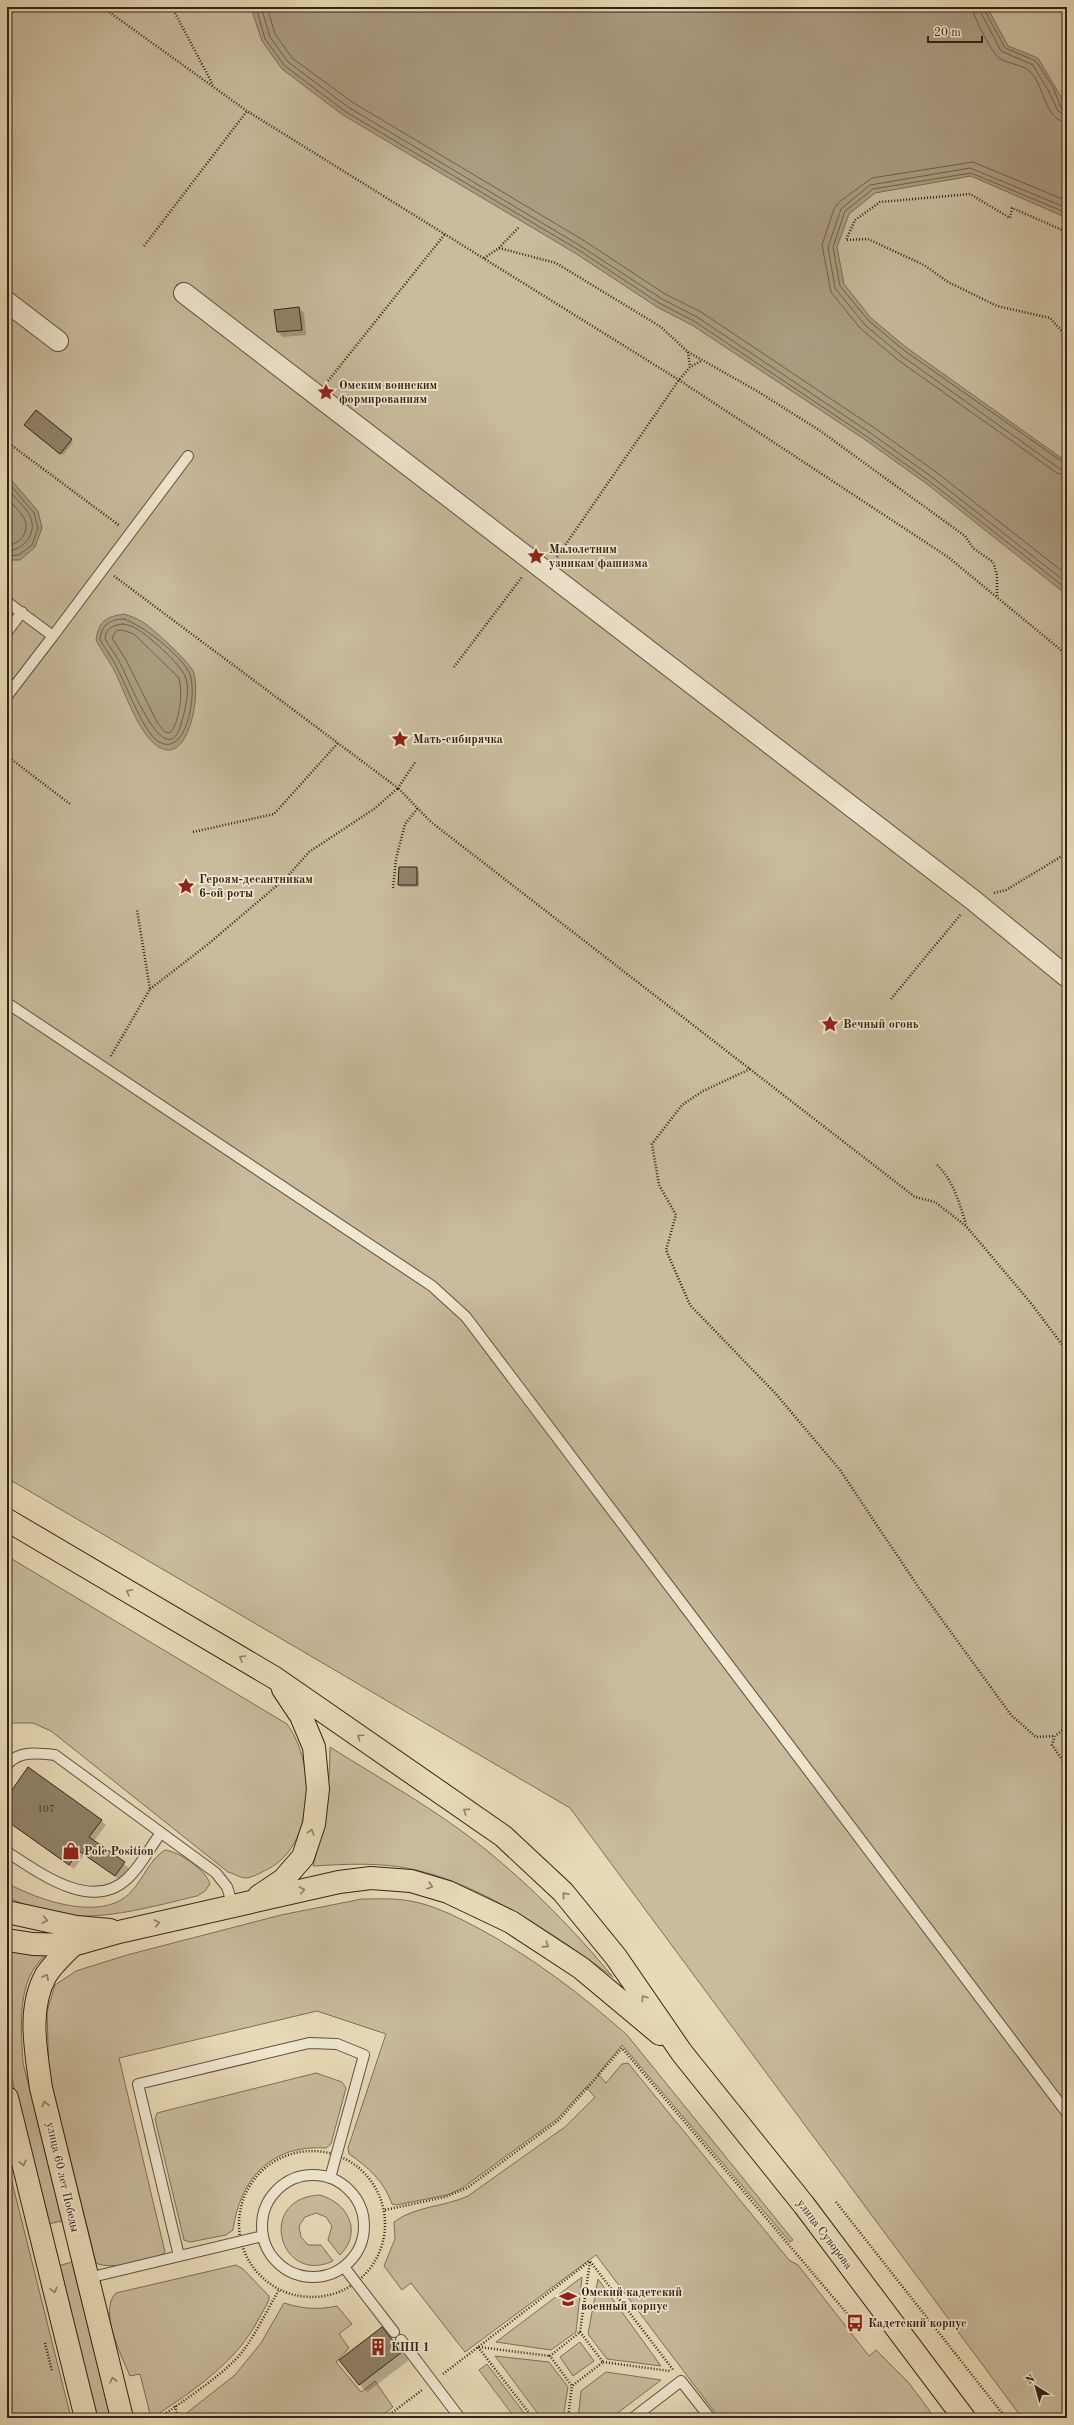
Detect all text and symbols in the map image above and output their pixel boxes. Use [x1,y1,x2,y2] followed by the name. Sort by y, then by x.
[928,18,982,44] scale bar
[934,27,961,39] text: 20 m
[339,380,438,406] place label: Омским воинским формированиям
[316,382,336,402] place icon: Омским воинским формированиям
[549,544,648,570] place label: Малолетним узникам фашизма
[526,546,546,566] place icon: Малолетним узникам фашизма
[390,729,410,749] place icon: Мать-сибирячка
[413,734,503,746] place label: Мать-сибирячка
[199,874,313,900] place label: Героям-десантникам 6-ой роты
[176,876,196,896] place icon: Героям-десантникам 6-ой роты
[820,1014,840,1034] place icon: Вечный огонь
[843,1019,919,1031] place label: Вечный огонь
[126,1590,134,1597] one-way arrow
[239,1655,246,1662] one-way arrow
[357,1735,364,1742] one-way arrow
[37,1804,55,1814] house number: 107
[463,1808,470,1816] one-way arrow
[306,1829,315,1836] one-way arrow
[61,1841,81,1861] shop icon: Pole Position
[84,1846,154,1858] place label: Pole Position
[427,1881,434,1890] one-way arrow
[299,1886,306,1894] one-way arrow
[563,1892,570,1900] one-way arrow
[42,1916,48,1924] one-way arrow
[154,1919,160,1927] one-way arrow
[542,1940,549,1948] one-way arrow
[41,1974,48,1981] one-way arrow
[641,1995,649,2002] one-way arrow
[41,2101,50,2108] one-way arrow
[44,2121,81,2234] street label: улица 60 лет Победы
[18,2160,27,2167] one-way arrow
[794,2197,854,2272] street label: улица Суворова
[49,2286,58,2293] one-way arrow
[581,2287,682,2313] place label: Омский кадетский военный корпус
[558,2289,578,2309] school or university icon: Омский кадетский военный корпус
[845,2313,865,2333] bus stop icon: Кадетский корпус
[868,2318,967,2330] place label: Кадетский корпус
[368,2337,388,2357] building icon: КПП 1
[391,2342,430,2354] place label: КПП 1
[1016,2367,1056,2407] north arrow
[1024,2373,1038,2387] text: N
[109,2377,117,2383] one-way arrow

